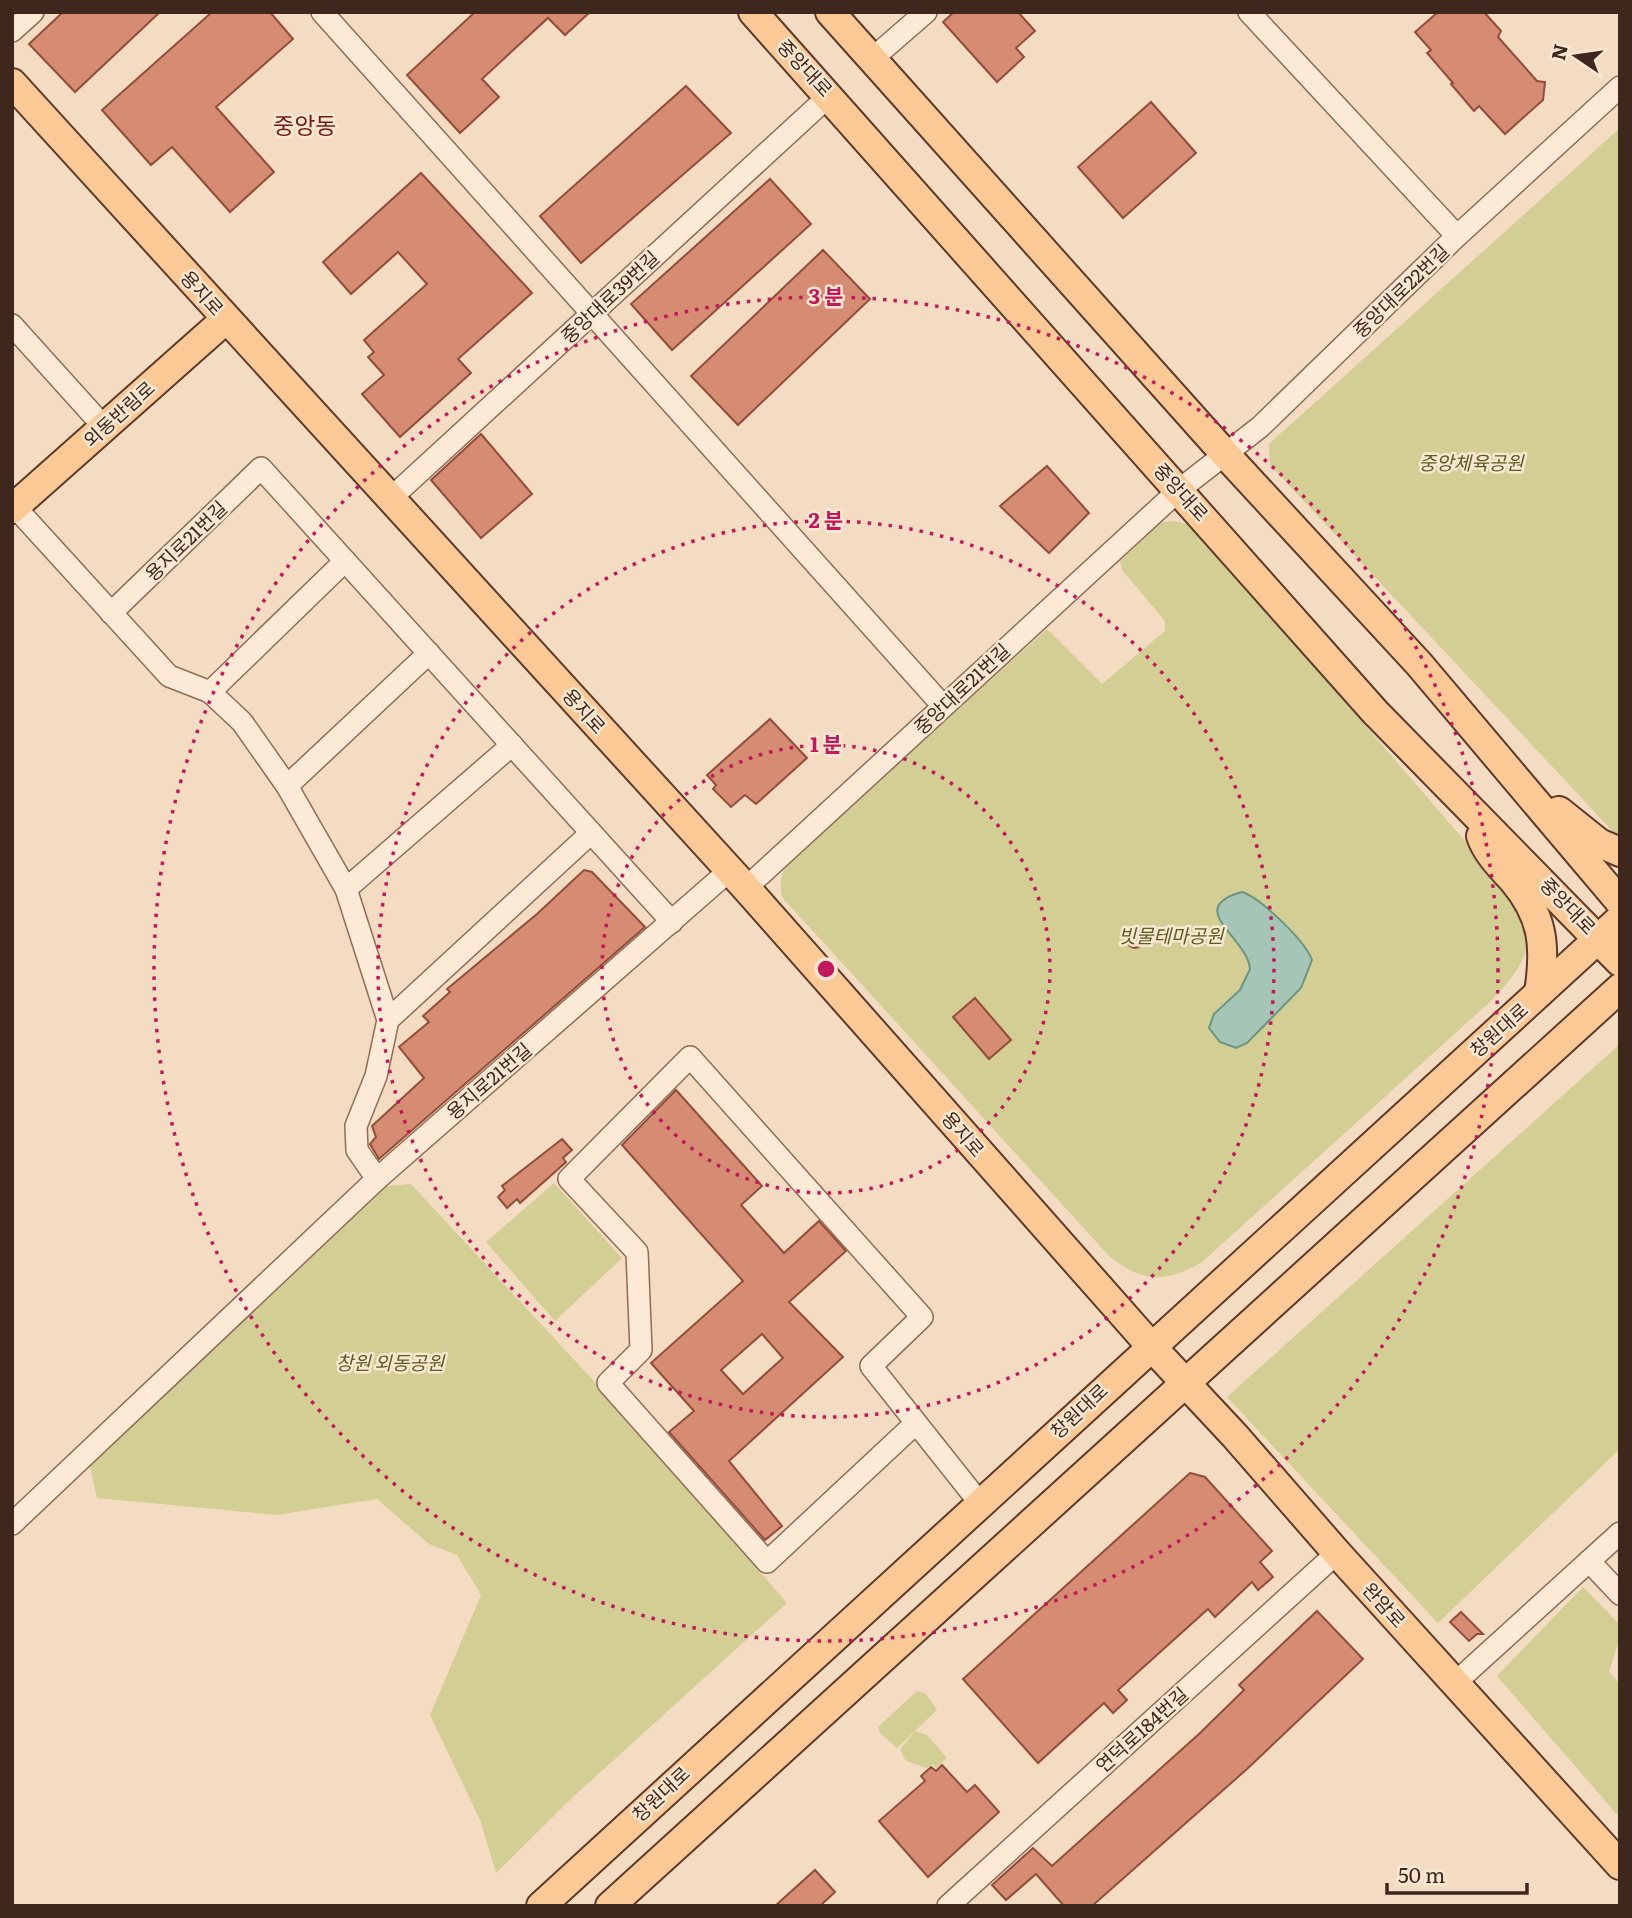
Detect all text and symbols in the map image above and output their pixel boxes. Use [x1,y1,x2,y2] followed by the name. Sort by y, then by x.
[1541,21,1611,91] north arrow
[772,32,840,102] street label: 중앙대로
[1543,41,1574,63] text: N
[273,107,337,141] district label: 중앙동
[1346,237,1455,343] street label: 중앙대로22번길
[554,243,665,349] street label: 중앙대로39번길
[175,263,231,321] street label: 용지로
[808,279,844,310] text: 3 분
[76,374,160,453] street label: 외동반림로
[1419,448,1525,476] park label: 중앙체육공원
[1148,456,1216,527] street label: 중앙대로
[138,494,233,587] street label: 용지로21번길
[809,503,843,534] text: 2 분
[907,636,1016,740] street label: 중앙대로21번길
[557,681,613,739] street label: 용지로
[810,727,842,758] text: 1 분
[1534,870,1603,940] street label: 중앙대로
[1119,921,1225,949] park label: 빗물테마공원
[814,957,838,981] centre of rings
[1463,995,1534,1063] street label: 창원대로
[440,1035,537,1125] street label: 용지로21번길
[936,1104,992,1162] street label: 용지로
[336,1348,446,1376] park label: 창원 외동공원
[1043,1376,1113,1444] street label: 창원대로
[1357,1575,1413,1633] street label: 완암로
[1089,1680,1194,1778] street label: 연덕로184번길
[625,1759,695,1827] street label: 창원대로
[1387,1852,1527,1896] scale bar
[1398,1858,1445,1889] text: 50 m

